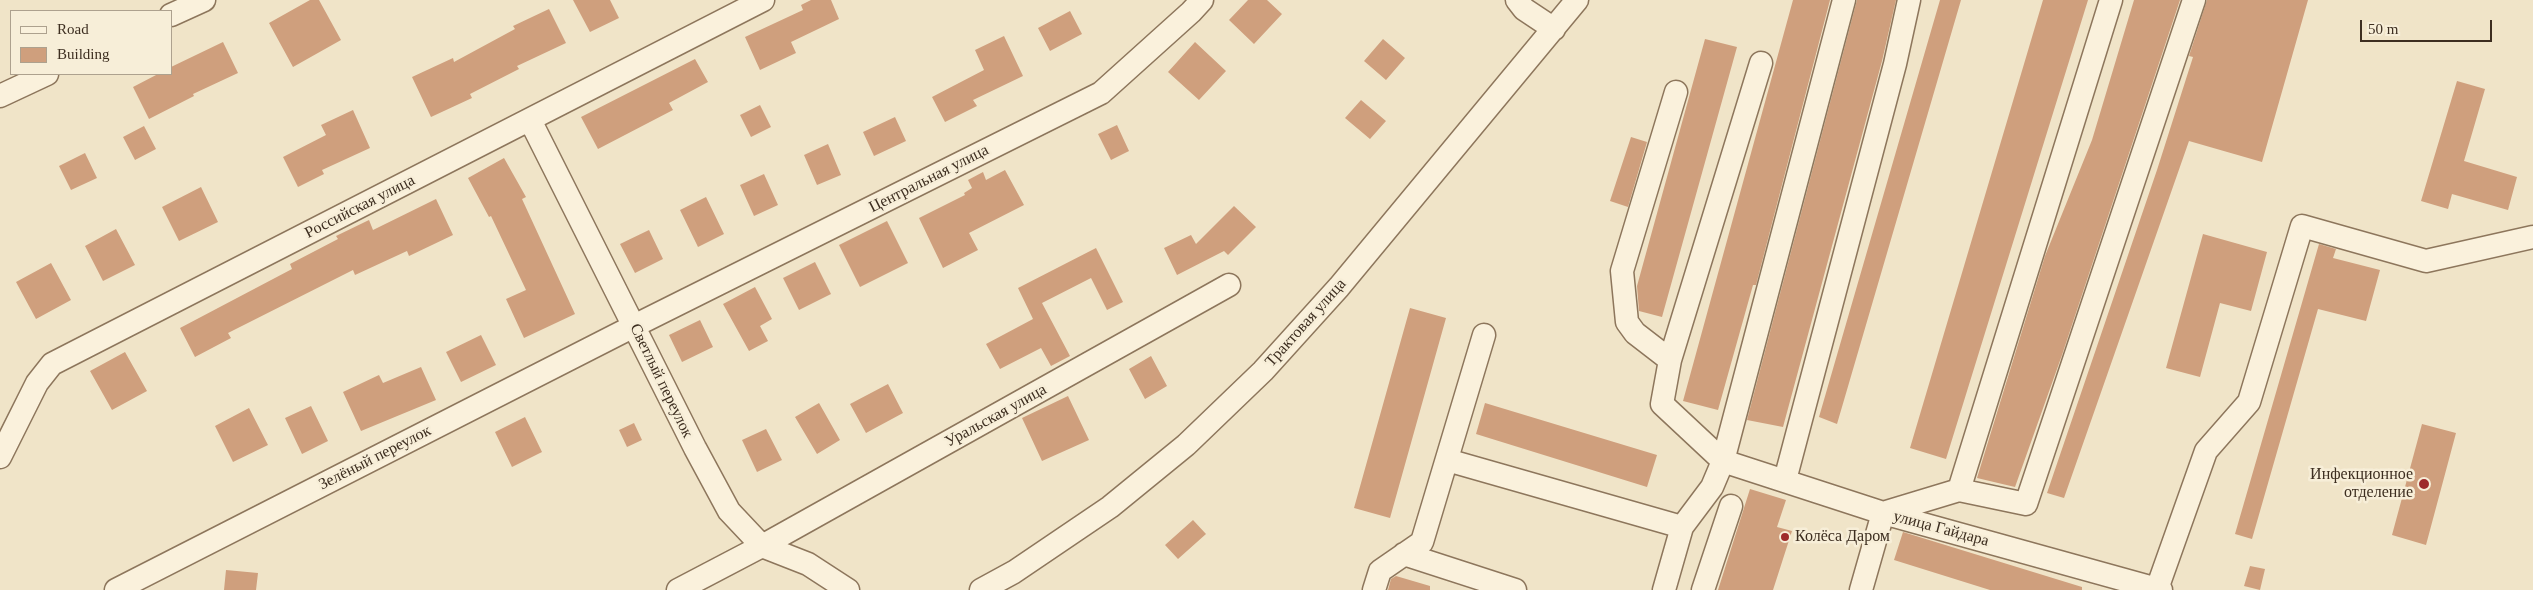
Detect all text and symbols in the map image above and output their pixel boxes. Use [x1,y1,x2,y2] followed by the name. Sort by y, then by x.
[10,10,172,75] legend
[2363,10,2496,42] scale bar
[57,21,89,37] text: Road
[2368,21,2398,37] text: 50 m
[57,46,110,62] text: Building
[866,141,992,217] street label: Центральная улица
[302,171,418,243] street label: Российская улица
[1261,275,1351,371] street label: Трактовая улица
[625,321,697,441] street label: Светлый переулок
[942,380,1050,452] street label: Уральская улица
[316,421,434,495] street label: Зелёный переулок
[2310,465,2413,503] place label: Инфекционное отделение
[2417,477,2431,491] marker: Инфекционное отделение
[1891,507,1991,551] street label: улица Гайдара
[1795,527,1890,547] place label: Колёса Даром
[1779,531,1791,543] marker: Колёса Даром

